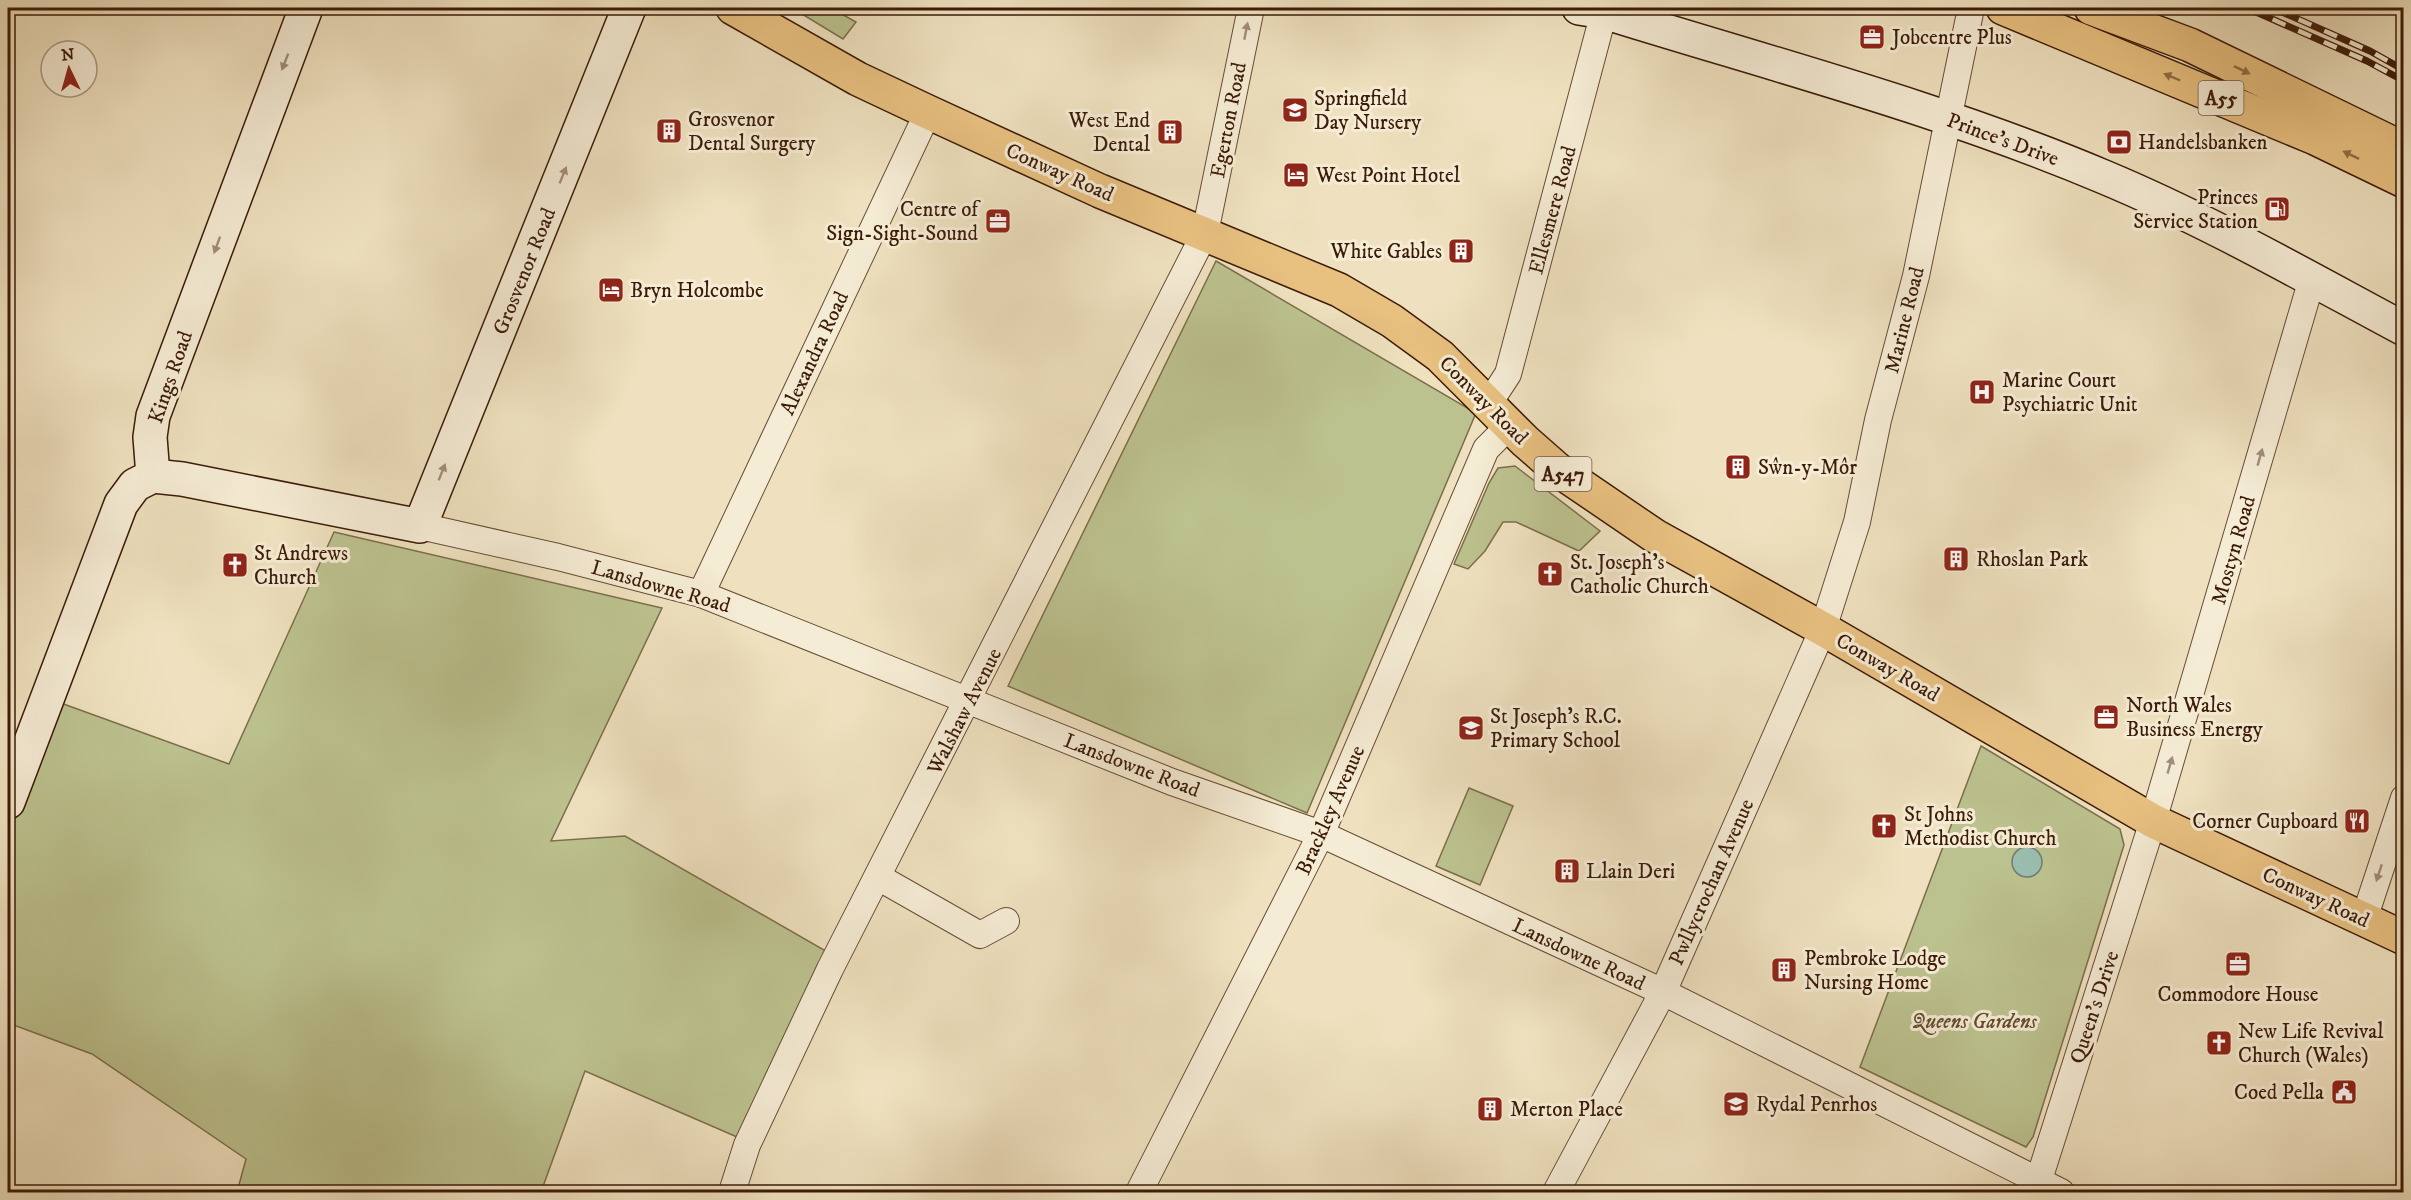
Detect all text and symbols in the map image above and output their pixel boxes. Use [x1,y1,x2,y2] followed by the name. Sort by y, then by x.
[1242,22,1251,41] one-way arrow
[1857,22,1887,52] office icon: Jobcentre Plus
[1890,25,2012,51] place label: Jobcentre Plus
[39,39,99,99] north arrow
[60,45,75,66] text: N
[280,53,290,71] one-way arrow
[1205,60,1253,180] street label: Egerton Road
[2233,66,2250,75] one-way arrow
[2163,72,2181,82] one-way arrow
[2198,81,2244,115] road number: A55
[1314,86,1422,136] place label: Springfield Day Nursery
[1280,95,1310,125] school or university icon: Springfield Day Nursery
[688,107,816,157] place label: Grosvenor Dental Surgery
[1068,108,1151,158] place label: West End Dental
[1943,108,2063,172] street label: Prince's Drive
[654,116,684,146] building icon: Grosvenor Dental Surgery
[1155,117,1185,147] building icon: West End Dental
[2104,127,2134,157] bank icon: Handelsbanken
[2138,130,2268,156] place label: Handelsbanken
[1002,138,1118,208] street label: Conway Road
[1523,143,1583,277] street label: Ellesmere Road
[2342,150,2359,160] one-way arrow
[1281,160,1311,190] hotel icon: West Point Hotel
[1315,163,1461,189] place label: West Point Hotel
[558,165,568,183] one-way arrow
[2133,185,2258,235] place label: Princes Service Station
[2262,194,2292,224] fuel station icon: Princes Service Station
[826,197,981,247] place label: Centre of Sign-Sight-Sound
[488,204,562,339] street label: Grosvenor Road
[983,206,1013,236] office icon: Centre of Sign-Sight-Sound
[212,236,221,254] one-way arrow
[1446,236,1476,266] building icon: White Gables
[1330,239,1442,265] place label: White Gables
[1879,264,1931,376] street label: Marine Road
[596,275,626,305] hotel icon: Bryn Holcombe
[630,278,764,304] place label: Bryn Holcombe
[775,287,855,419] street label: Alexandra Road
[143,327,199,427] street label: Kings Road
[1433,351,1534,451] street label: Conway Road
[2002,368,2138,418] place label: Marine Court Psychiatric Unit
[1967,377,1997,407] hospital icon: Marine Court Psychiatric Unit
[2256,448,2265,466] one-way arrow
[1723,452,1753,482] building icon: Sŵn-y-Môr
[1758,455,1857,481] place label: Sŵn-y-Môr
[1534,457,1592,491] road number: A547
[438,463,447,481] one-way arrow
[2206,492,2262,608] street label: Mostyn Road
[254,541,348,591] place label: St Andrews Church
[1941,544,1971,574] building icon: Rhoslan Park
[1976,547,2089,573] place label: Rhoslan Park
[220,550,250,580] church icon: St Andrews Church
[1570,550,1709,600] place label: St. Joseph's Catholic Church
[588,555,734,619] street label: Lansdowne Road
[1535,559,1565,589] church icon: St. Joseph's Catholic Church
[1831,628,1944,708] street label: Conway Road
[921,644,1008,780] street label: Walshaw Avenue
[2126,693,2264,743] place label: North Wales Business Energy
[2091,702,2121,732] office icon: North Wales Business Energy
[1490,704,1622,754] place label: St Joseph's R.C. Primary School
[1456,713,1486,743] school or university icon: St Joseph's R.C. Primary School
[1060,728,1204,804] street label: Lansdowne Road
[1291,741,1371,879] street label: Brackley Avenue
[2165,756,2175,774] one-way arrow
[1664,795,1760,970] street label: Pwllycrochan Avenue
[1904,802,2056,852] place label: St Johns Methodist Church
[2342,806,2372,836] restaurant icon: Corner Cupboard
[2192,809,2339,835] place label: Corner Cupboard
[1869,811,1899,841] church icon: St Johns Methodist Church
[1552,856,1582,886] building icon: Llain Deri
[1586,859,1675,885] place label: Llain Deri
[2258,862,2374,934] street label: Conway Road
[2373,864,2383,882] one-way arrow
[1508,913,1650,997] street label: Lansdowne Road
[1804,946,1946,996] place label: Pembroke Lodge Nursing Home
[2064,947,2126,1067] street label: Queen's Drive
[2223,949,2253,979] office icon: Commodore House
[1769,955,1799,985] building icon: Pembroke Lodge Nursing Home
[2158,982,2319,1008] place label: Commodore House
[1911,1009,2037,1035] park label: Queens Gardens
[2238,1019,2384,1069] place label: New Life Revival Church (Wales)
[2204,1028,2234,1058] church icon: New Life Revival Church (Wales)
[2329,1077,2359,1107] public building icon: Coed Pella
[2234,1080,2324,1106] place label: Coed Pella
[1721,1089,1751,1119] school or university icon: Rydal Penrhos
[1756,1092,1877,1118] place label: Rydal Penrhos
[1475,1094,1505,1124] building icon: Merton Place
[1510,1097,1623,1123] place label: Merton Place

